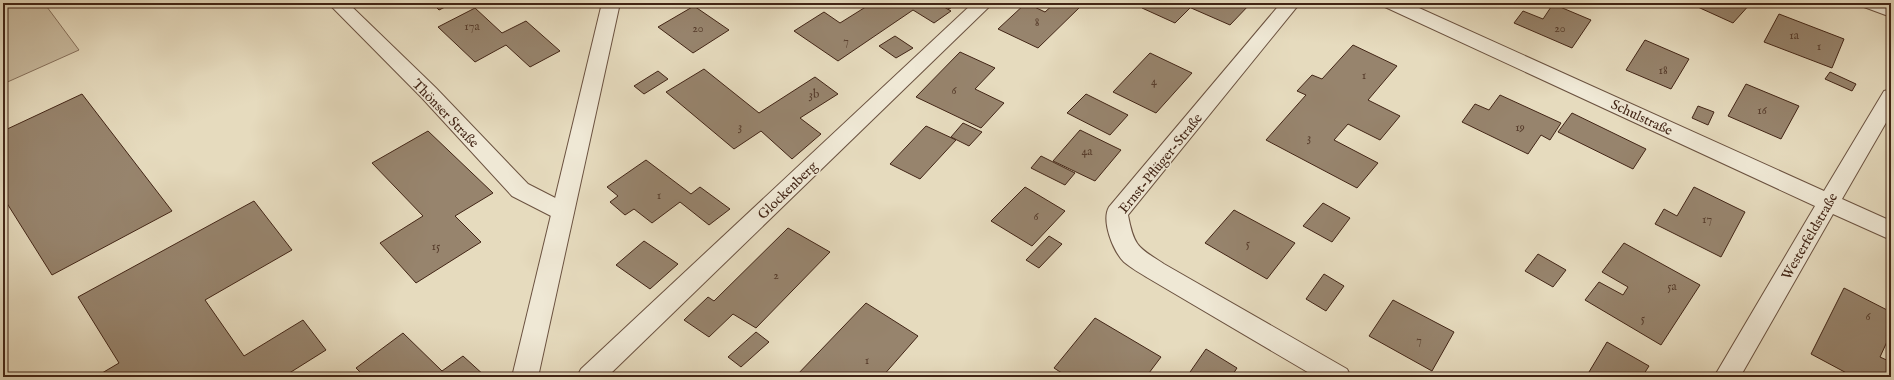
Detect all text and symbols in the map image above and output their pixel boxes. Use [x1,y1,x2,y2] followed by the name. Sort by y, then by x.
[1035,15,1040,30] house number: 8
[464,19,480,34] house number: 17a
[692,21,704,36] house number: 20
[1554,21,1566,36] house number: 20
[1789,28,1800,43] house number: 1a
[843,34,849,49] house number: 7
[1817,39,1821,54] house number: 1
[1658,63,1668,78] house number: 18
[1362,68,1366,83] house number: 1
[1151,74,1157,89] house number: 4
[408,75,483,152] street label: Thönser Straße
[951,83,957,98] house number: 6
[809,87,819,102] house number: 3b
[1608,96,1676,140] street label: Schulstraße
[1757,103,1768,118] house number: 16
[1115,109,1207,217] street label: Ernst-Pflüger-Straße
[738,119,742,134] house number: 3
[1515,120,1525,135] house number: 19
[1307,130,1311,145] house number: 3
[1081,144,1093,159] house number: 4a
[754,157,822,224] street label: Glockenberg
[657,188,661,203] house number: 1
[1778,189,1842,283] street label: Westerfeldstraße
[1033,209,1039,224] house number: 6
[1702,212,1712,227] house number: 17
[1246,236,1251,251] house number: 5
[432,239,441,254] house number: 15
[773,268,779,283] house number: 2
[1667,279,1678,294] house number: 5a
[1865,309,1871,324] house number: 6
[1641,311,1646,326] house number: 5
[1416,333,1422,348] house number: 7
[865,353,869,368] house number: 1

